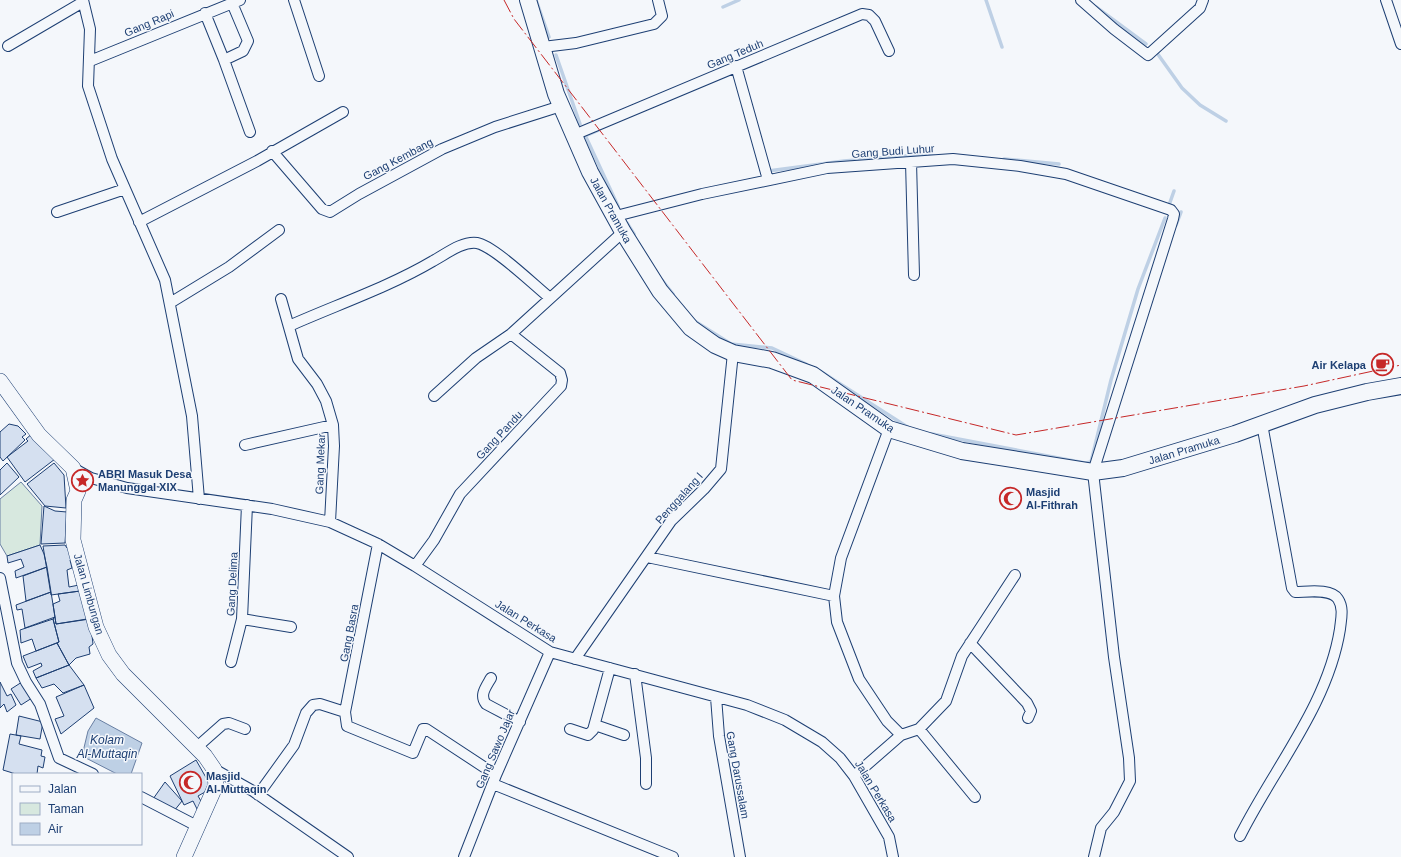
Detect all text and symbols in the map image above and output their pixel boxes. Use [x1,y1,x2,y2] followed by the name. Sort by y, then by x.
[122,7,176,39] street label: Gang Rapi
[705,37,765,71] street label: Gang Teduh
[361,136,435,182] street label: Gang Kembang
[851,142,935,160] street label: Gang Budi Luhur
[588,175,634,246] street label: Jalan Pramuka
[1369,352,1395,378] cafe icon: Air Kelapa
[1312,359,1367,371] place label: Air Kelapa
[829,384,897,435] street label: Jalan Pramuka
[474,408,524,462] street label: Gang Pandu
[313,433,327,494] street label: Gang Mekar
[1147,433,1222,466] street label: Jalan Pramuka
[69,467,95,493] place icon: ABRI Masuk Desa Manunggal XIX
[98,468,192,493] place label: ABRI Masuk Desa Manunggal XIX
[653,470,705,526] street label: Penggalang I
[998,485,1024,511] mosque icon: Masjid Al-Fithrah
[1026,486,1078,511] place label: Masjid Al-Fithrah
[224,551,240,616] street label: Gang Delima
[72,552,106,636] street label: Jalan Limbungan
[493,597,559,645] street label: Jalan Perkasa
[338,602,361,663] street label: Gang Basra
[473,708,517,790] street label: Gang Sawo Jajar
[724,730,752,820] street label: Gang Darussalam
[76,733,138,761] water label: Kolam Al-Muttaqin
[853,758,900,825] street label: Jalan Perkasa
[178,769,204,795] mosque icon: Masjid Al-Muttaqin
[206,770,267,795] place label: Masjid Al-Muttaqin
[12,773,142,845] legend
[48,782,77,796] text: Jalan
[48,802,84,816] text: Taman
[48,822,63,836] text: Air

